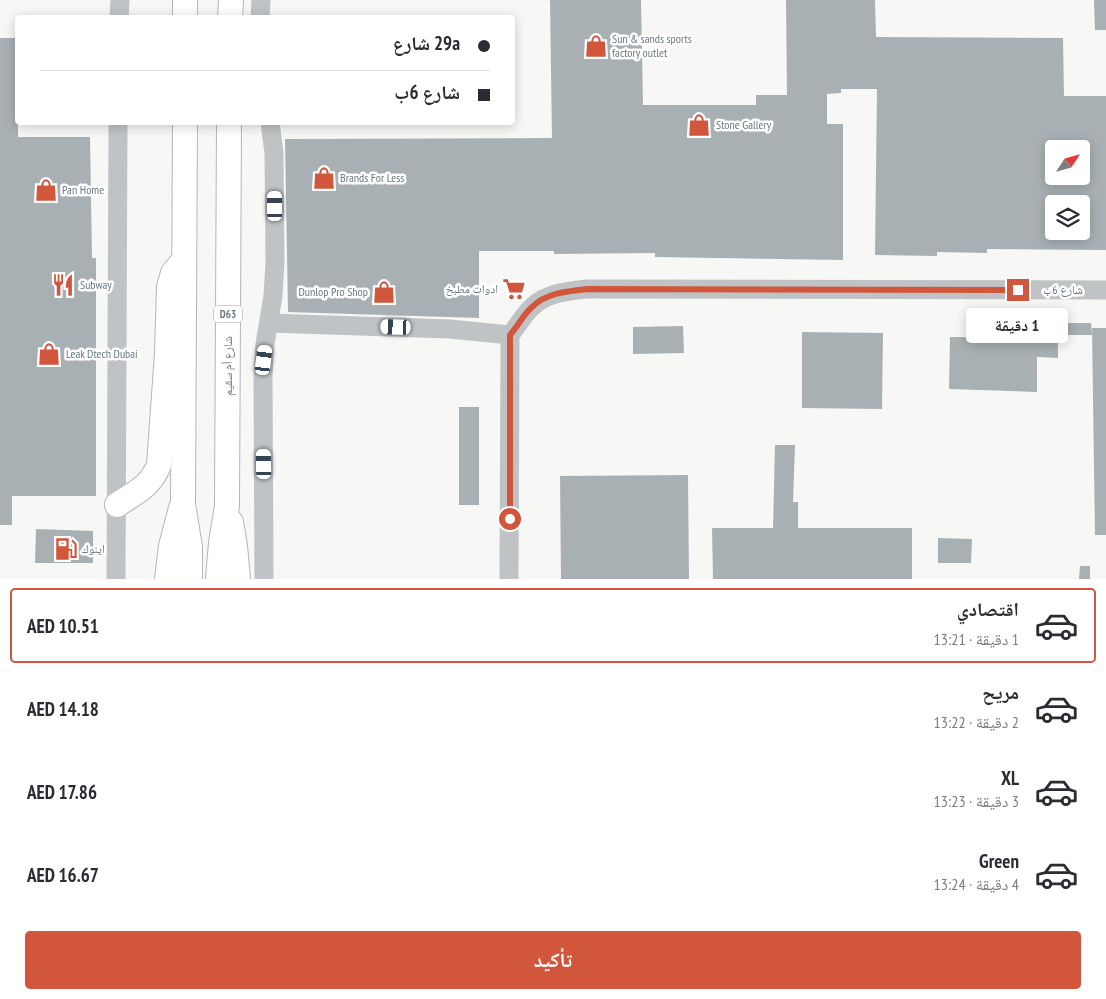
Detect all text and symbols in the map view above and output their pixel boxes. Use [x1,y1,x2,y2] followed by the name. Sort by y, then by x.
[393,31,460,55] text: 29a شارع
[612,31,692,60] place label: Sun & sands sports factory outlet
[583,33,609,59] shop icon: Sun & sands sports factory outlet
[394,80,460,104] text: شارع 6ب
[686,112,712,138] shop icon: Stone Gallery
[716,117,772,132] place label: Stone Gallery
[1045,140,1090,185] north arrow
[1045,140,1090,240] map controls
[311,165,337,191] shop icon: Brands For Less
[340,170,404,185] place label: Brands For Less
[33,177,59,203] shop icon: Pan Home
[62,182,104,197] place label: Pan Home
[267,191,282,221] car
[1045,195,1090,240] button: layers
[50,272,76,298] restaurant icon: Subway
[501,276,527,302] supermarket icon: ادوات مطبخ
[80,277,112,292] place label: Subway
[371,279,397,305] shop icon: Dunlop Pro Shop
[1007,279,1029,301] route end
[445,281,498,296] place label: ادوات مطبخ
[1043,282,1083,298] street label: شارع 6ب
[299,284,368,299] place label: Dunlop Pro Shop
[214,306,242,322] road number: D63
[967,308,1069,342] callout: 1 دقيقة
[995,315,1039,335] text: 1 دقيقة
[380,319,411,335] car
[220,336,236,396] street label: شارع أم سقيم
[36,341,62,367] shop icon: Leak Dtech Dubai
[254,344,273,376] car
[66,346,138,361] place label: Leak Dtech Dubai
[256,449,271,479] car
[499,508,521,530] route start
[53,536,79,562] fuel station icon: اينوك
[82,541,105,556] place label: اينوك
[957,597,1019,621] text: اقتصادي
[1034,603,1079,648] icon: car
[27,614,99,638] text: AED 10.51
[934,629,1019,649] text: 1 دقيقة · 13:21
[982,680,1019,704] text: مريح
[1034,686,1079,731] icon: car
[27,697,99,721] text: AED 14.18
[934,712,1019,732] text: 2 دقيقة · 13:22
[1001,766,1019,790] text: XL
[1034,769,1079,814] icon: car
[27,780,97,804] text: AED 17.86
[934,791,1019,811] text: 3 دقيقة · 13:23
[979,849,1019,873] text: Green
[1034,852,1079,897] icon: car
[27,863,99,887] text: AED 16.67
[934,874,1019,894] text: 4 دقيقة · 13:24
[25,931,1081,989] button: تأكيد

